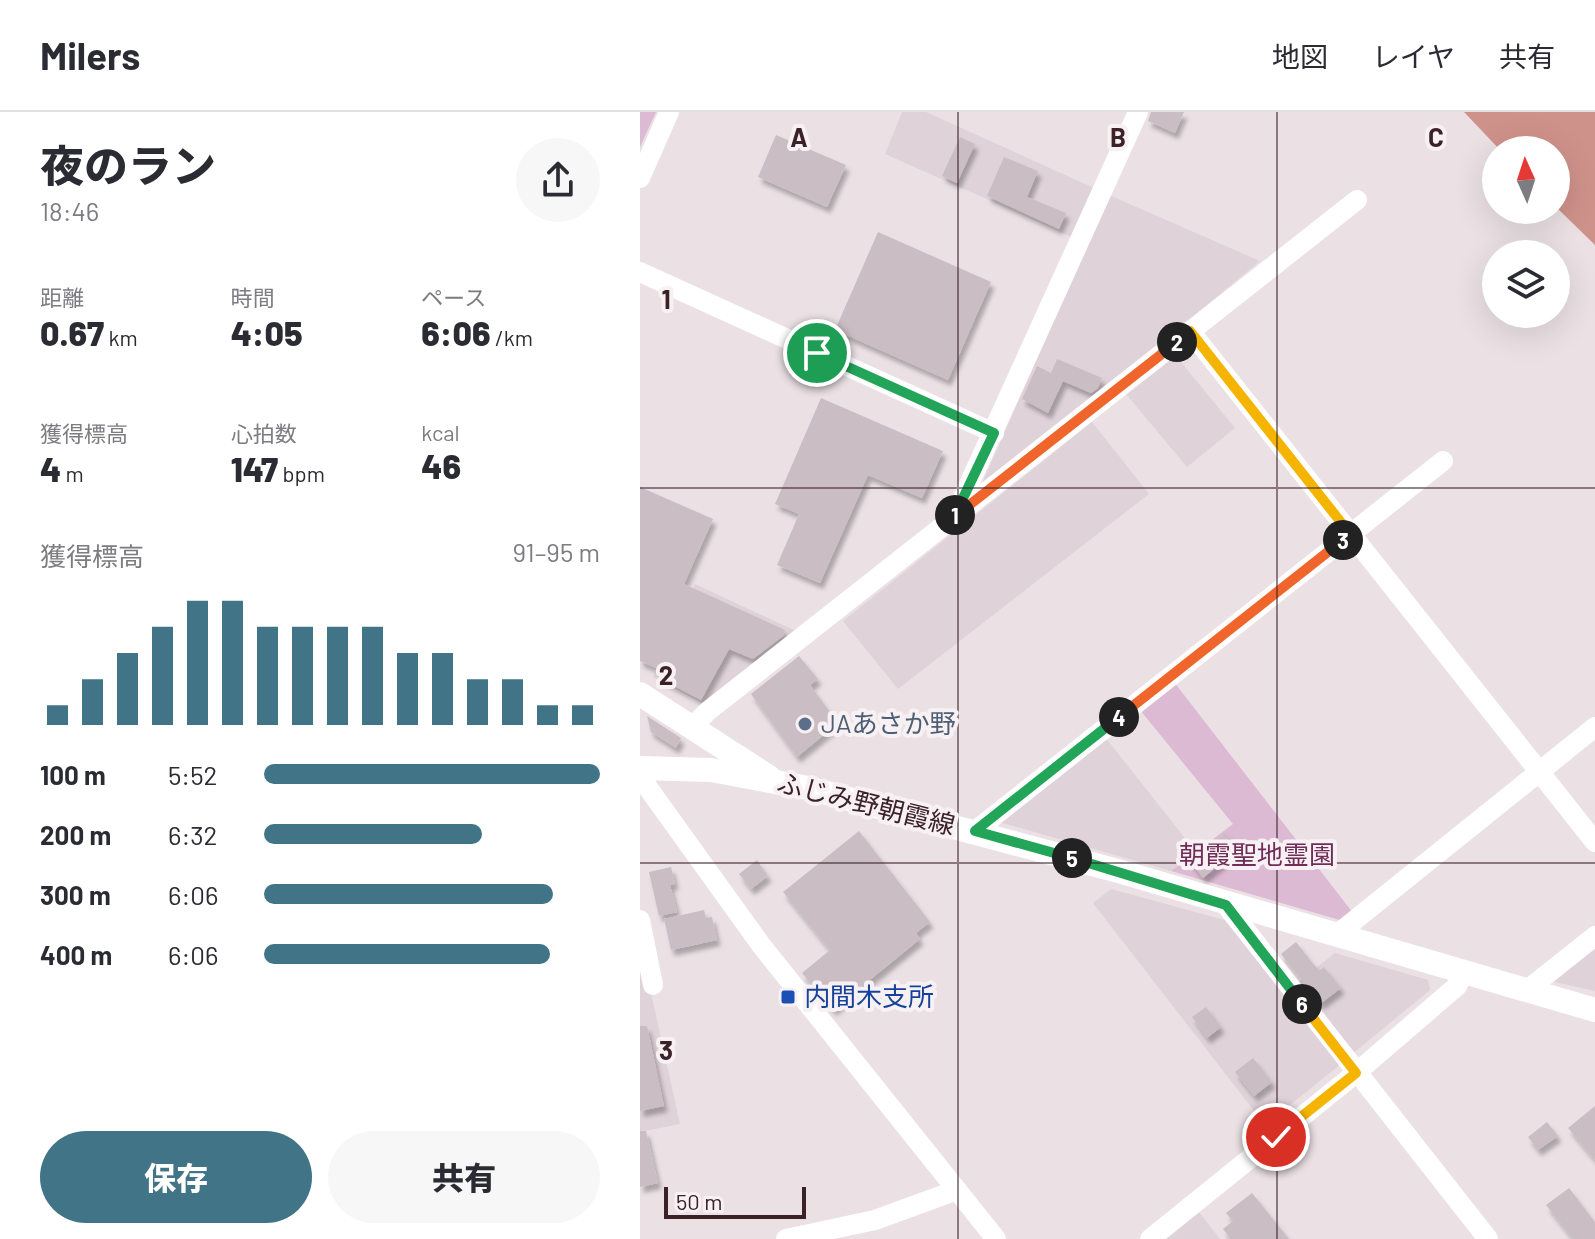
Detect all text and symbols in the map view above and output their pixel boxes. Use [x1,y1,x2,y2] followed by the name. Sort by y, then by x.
[40,32,140,78] text: Milers
[1272,39,1328,73] text: 地図
[1372,39,1455,73] text: レイヤ
[1499,39,1555,73] text: 共有
[790,121,808,152] text: A
[1110,121,1126,152] text: B
[1428,121,1444,152] text: C
[1482,136,1570,224] north arrow
[1482,136,1570,328] map controls
[40,138,216,191] text: 夜のラン
[516,138,600,222] button: share
[40,195,99,226] text: 18:46
[1482,240,1570,328] button: layers
[661,283,671,314] text: 1
[40,284,84,310] text: 距離
[231,284,275,310] text: 時間
[421,284,486,310] text: ペース
[40,312,104,353] text: 0.67
[231,312,303,353] text: 4:05
[421,312,490,353] text: 6:06
[783,319,851,387] pin
[1157,322,1197,362] pin: 2
[104,324,138,350] text: km
[490,324,533,350] text: /km
[1171,329,1183,355] text: 2
[795,331,839,375] icon: arrive
[421,419,460,445] text: kcal
[40,420,128,446] text: 獲得標高
[231,420,297,446] text: 心拍数
[421,445,461,486] text: 46
[40,448,61,489] text: 4
[231,448,278,489] text: 147
[61,460,84,486] text: m
[278,460,325,486] text: bpm
[935,495,975,535] pin: 1
[951,502,959,528] text: 1
[1323,520,1363,560] pin: 3
[1337,527,1349,553] text: 3
[513,536,600,567] text: 91–95 m
[40,540,144,571] text: 獲得標高
[659,659,673,690] text: 2
[1099,697,1139,737] pin: 4
[1112,704,1126,730] text: 4
[821,707,956,738] place label: JAあさか野
[796,715,814,733] marker: JAあさか野
[40,759,106,790] text: 100 m
[168,759,217,790] text: 5:52
[774,765,958,840] street label: ふじみ野朝霞線
[40,819,111,850] text: 200 m
[168,819,218,850] text: 6:32
[1052,838,1092,878] pin: 5
[1179,838,1335,869] park label: 朝霞聖地霊園
[1066,845,1078,871] text: 5
[40,879,111,910] text: 300 m
[168,879,218,910] text: 6:06
[40,939,112,970] text: 400 m
[168,939,218,970] text: 6:06
[804,980,934,1011] place label: 内間木支所
[1282,984,1322,1024] pin: 6
[779,988,797,1006] marker: 内間木支所
[1296,991,1308,1017] text: 6
[659,1034,673,1065] text: 3
[1242,1103,1310,1171] pin
[1254,1115,1298,1159] icon: check
[40,1131,312,1223] button: 保存
[328,1131,600,1223] button: 共有
[664,1183,806,1219] scale bar
[676,1188,722,1214] text: 50 m

